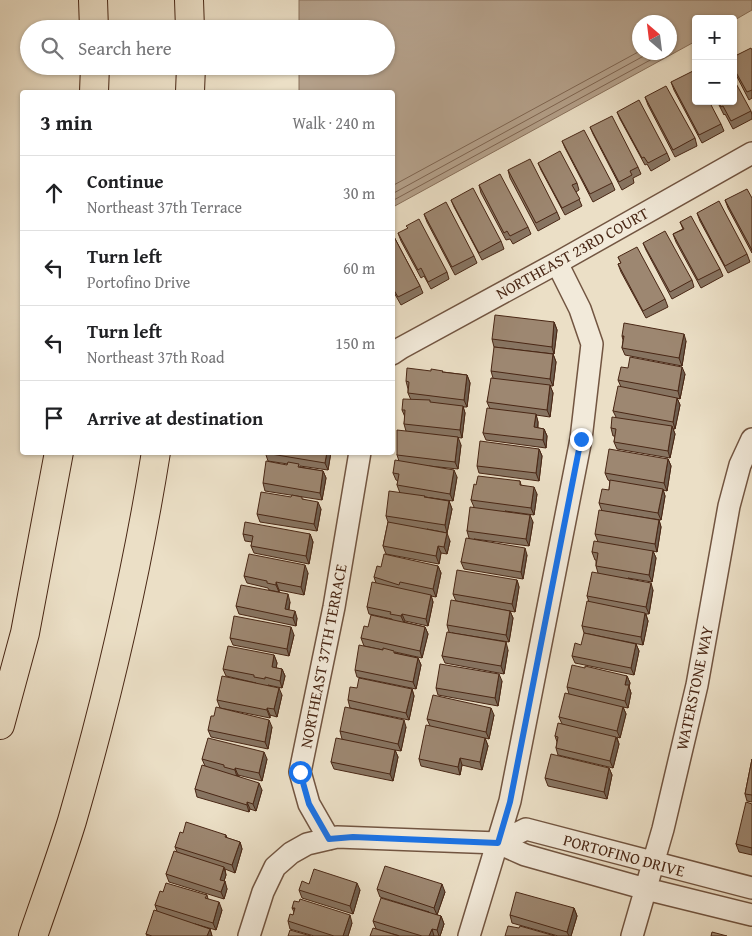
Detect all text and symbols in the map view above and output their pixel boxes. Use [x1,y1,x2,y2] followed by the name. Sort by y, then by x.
[632,15,677,60] north arrow
[692,15,737,105] map controls
[692,15,737,60] button: +
[20,20,395,75] search box
[38,34,66,62] icon: search
[78,34,172,62] text: Search here
[692,60,737,105] button: −
[40,107,92,138] text: 3 min
[292,111,375,135] text: Walk · 240 m
[87,167,164,195] text: Continue
[40,179,68,207] icon: ahead
[343,181,375,205] text: 30 m
[87,195,242,219] text: Northeast 37th Terrace
[491,201,653,305] street label: NORTHEAST 23RD COURT
[87,242,162,270] text: Turn left
[40,254,68,282] icon: left
[343,256,375,280] text: 60 m
[87,270,190,294] text: Portofino Drive
[87,317,162,345] text: Turn left
[40,329,68,357] icon: left
[335,331,375,355] text: 150 m
[87,345,224,369] text: Northeast 37th Road
[40,404,68,432] icon: arrive
[87,404,263,432] text: Arrive at destination
[570,428,593,451] route end
[293,562,353,750] street label: NORTHEAST 37TH TERRACE
[669,623,719,752] street label: WATERSTONE WAY
[289,761,312,784] route start
[561,827,687,883] street label: PORTOFINO DRIVE

